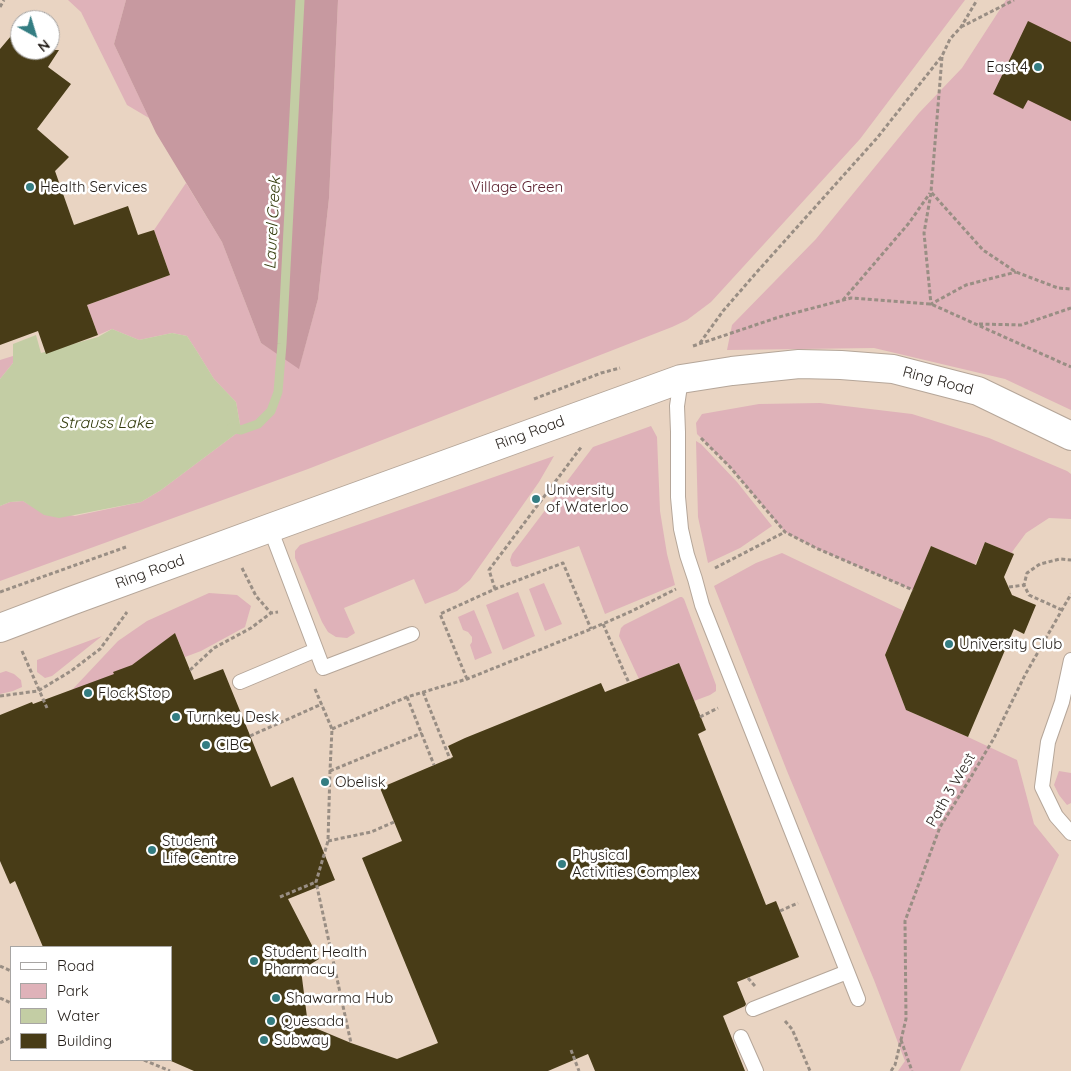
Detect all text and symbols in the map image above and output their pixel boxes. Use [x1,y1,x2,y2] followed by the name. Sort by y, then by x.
[10,10,60,60] north arrow
[34,36,53,56] text: N
[986,58,1028,76] place label: East 4
[1032,61,1044,73] marker: East 4
[261,176,285,270] water label: Laurel Creek
[40,178,147,196] place label: Health Services
[471,178,563,196] park label: Village Green
[24,181,36,193] marker: Health Services
[901,363,975,399] street label: Ring Road
[493,412,567,454] street label: Ring Road
[59,413,153,433] water label: Strauss Lake
[546,481,629,516] place label: University of Waterloo
[530,493,542,505] marker: University of Waterloo
[113,551,187,593] street label: Ring Road
[959,635,1062,653] place label: University Club
[943,638,955,650] marker: University Club
[98,684,170,702] place label: Flock Stop
[82,687,94,699] marker: Flock Stop
[186,708,279,726] place label: Turnkey Desk
[170,711,182,723] marker: Turnkey Desk
[216,736,249,754] place label: CIBC
[200,739,212,751] marker: CIBC
[923,750,979,830] street label: Path 3 West
[335,773,386,791] place label: Obelisk
[319,776,331,788] marker: Obelisk
[162,832,237,867] place label: Student Life Centre
[146,844,158,856] marker: Student Life Centre
[572,846,697,881] place label: Physical Activities Complex
[556,858,568,870] marker: Physical Activities Complex
[264,943,367,978] place label: Student Health Pharmacy
[10,946,172,1061] legend
[248,955,260,967] marker: Student Health Pharmacy
[57,956,94,975] text: Road
[57,981,89,1000] text: Park
[286,989,393,1007] place label: Shawarma Hub
[270,992,282,1004] marker: Shawarma Hub
[57,1006,100,1025] text: Water
[281,1012,344,1030] place label: Quesada
[265,1015,277,1027] marker: Quesada
[57,1031,112,1050] text: Building
[274,1031,329,1049] place label: Subway
[258,1034,270,1046] marker: Subway

